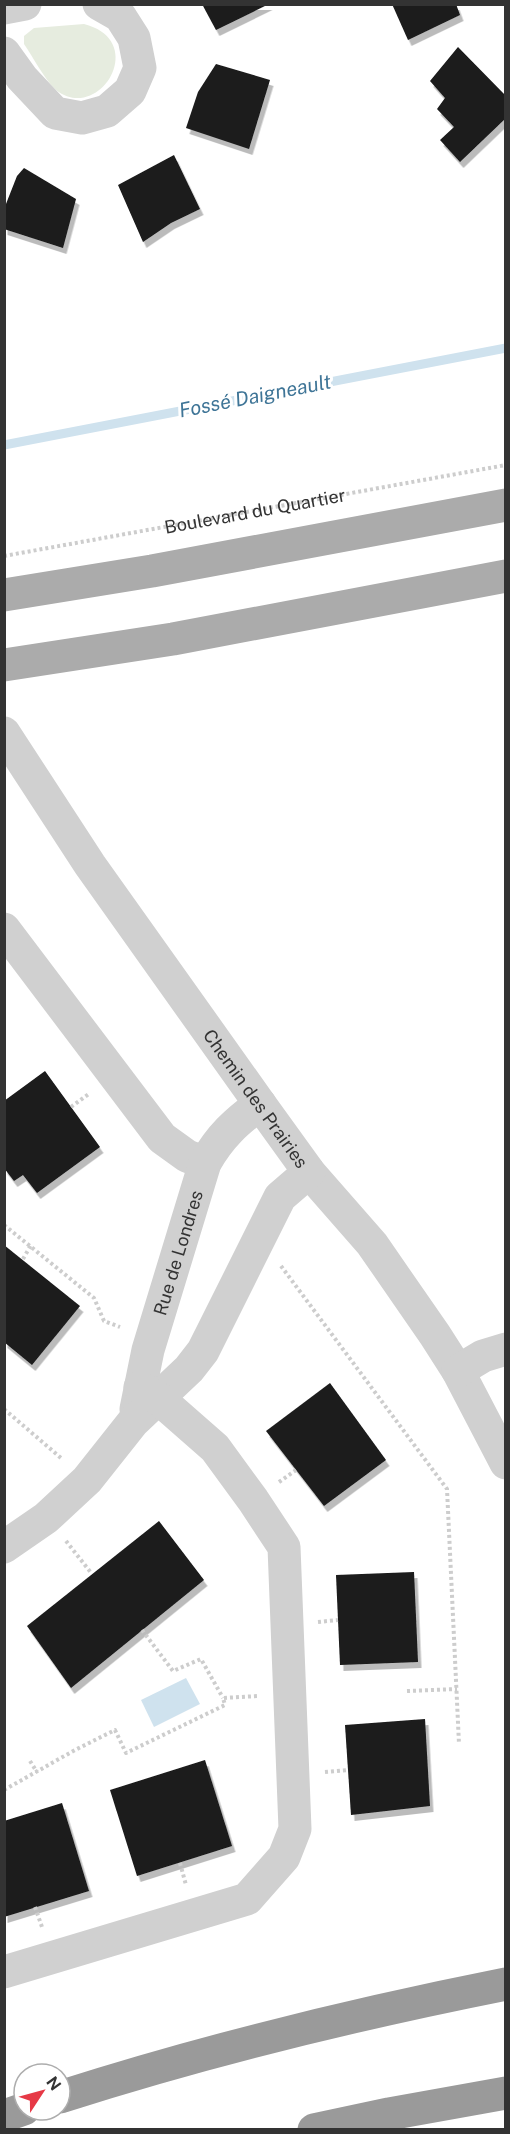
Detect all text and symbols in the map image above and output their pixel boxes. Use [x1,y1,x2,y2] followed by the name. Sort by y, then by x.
[177,369,334,423] water label: Fossé Daigneault
[163,484,347,537] street label: Boulevard du Quartier
[200,1025,313,1172] street label: Chemin des Prairies
[149,1188,207,1318] street label: Rue de Londres
[12,2062,72,2122] north arrow
[42,2073,65,2094] text: N

